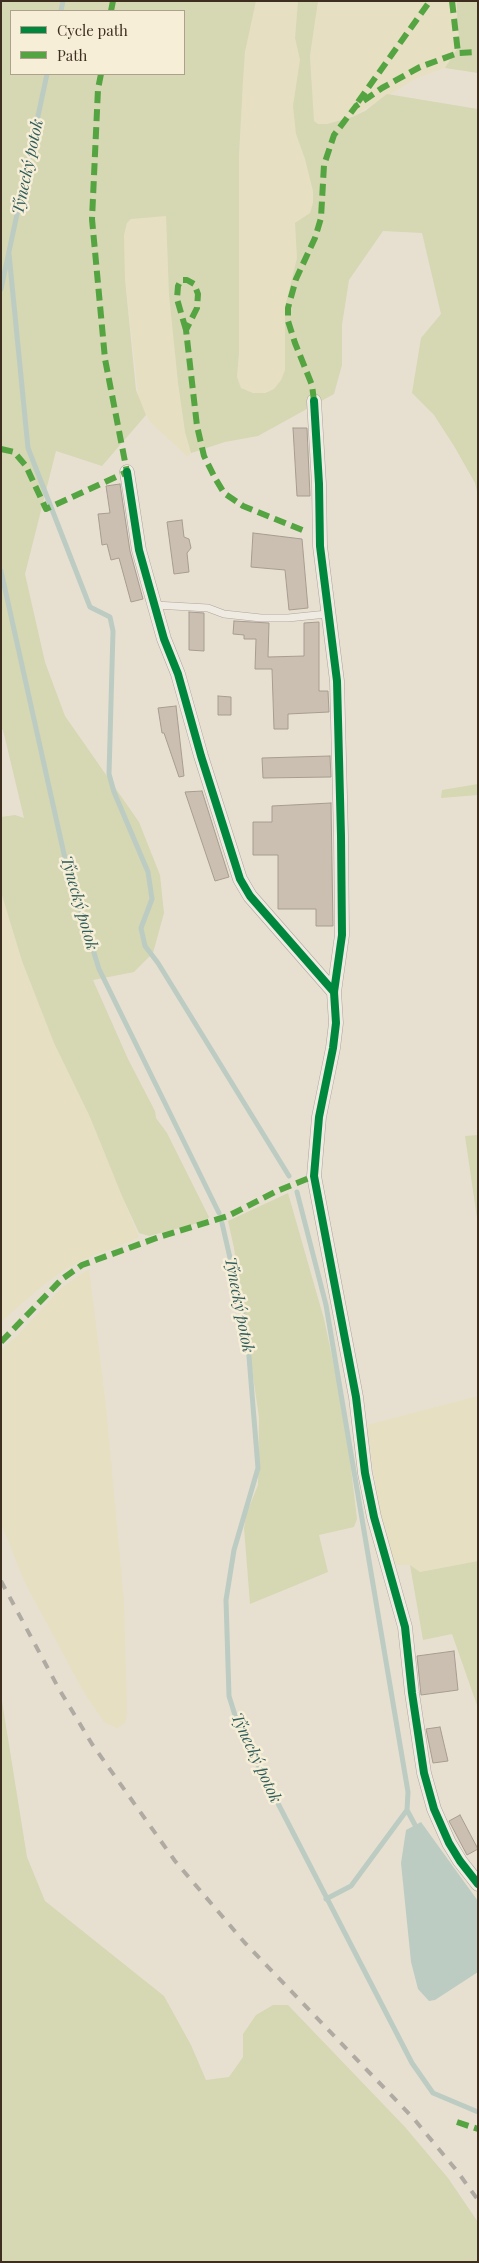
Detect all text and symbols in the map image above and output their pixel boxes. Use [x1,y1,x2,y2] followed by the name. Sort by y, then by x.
[10,10,185,75] legend
[57,20,128,40] text: Cycle path
[57,45,87,65] text: Path
[9,117,47,217] water label: Týnecký potok
[56,854,102,952] water label: Týnecký potok
[220,1255,258,1355] water label: Týnecký potok
[227,1710,285,1806] water label: Týnecký potok

